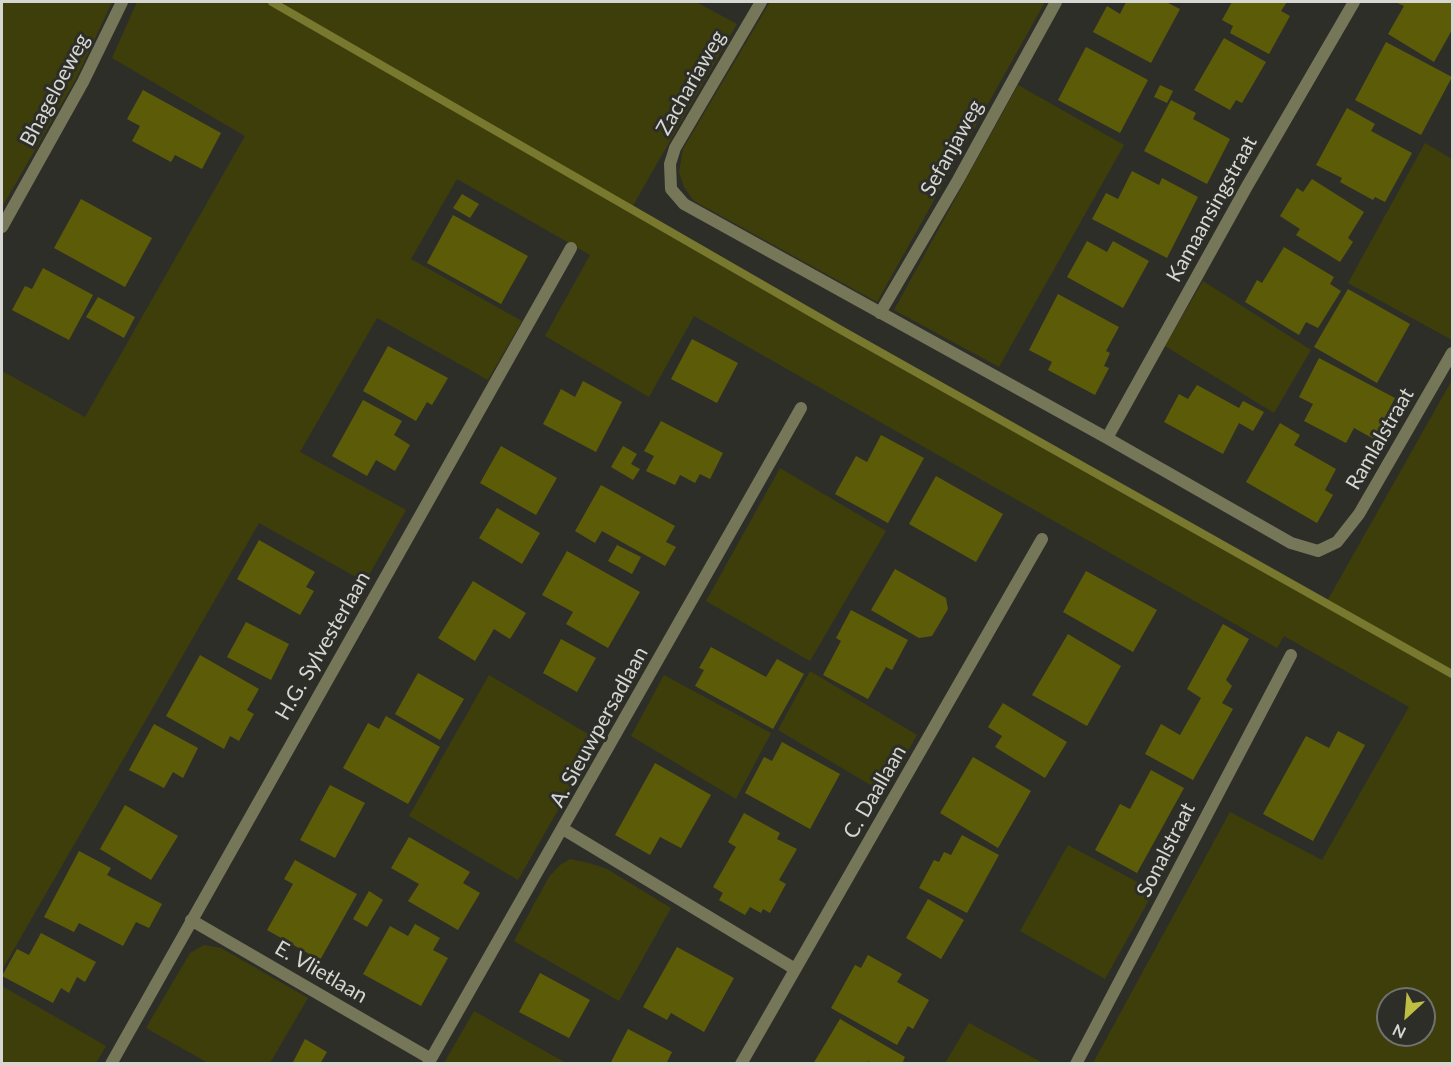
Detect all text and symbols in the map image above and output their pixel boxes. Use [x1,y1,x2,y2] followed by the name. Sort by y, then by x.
[651,26,731,140] street label: Zachariaweg
[15,30,95,150] street label: Bhageloeweg
[915,96,989,200] street label: Sefanjaweg
[1161,131,1263,287] street label: Kamaansingstraat
[1341,384,1419,494] street label: Ramlalstraat
[270,567,376,725] street label: H.G. Sylvesterlaan
[544,642,654,812] street label: A. Sieuwpersadlaan
[838,741,912,843] street label: C. Daallaan
[1131,799,1201,901] street label: Sonalstraat
[270,935,372,1009] street label: E. Vlietlaan
[1376,987,1436,1047] north arrow
[1389,1021,1408,1043] text: N

